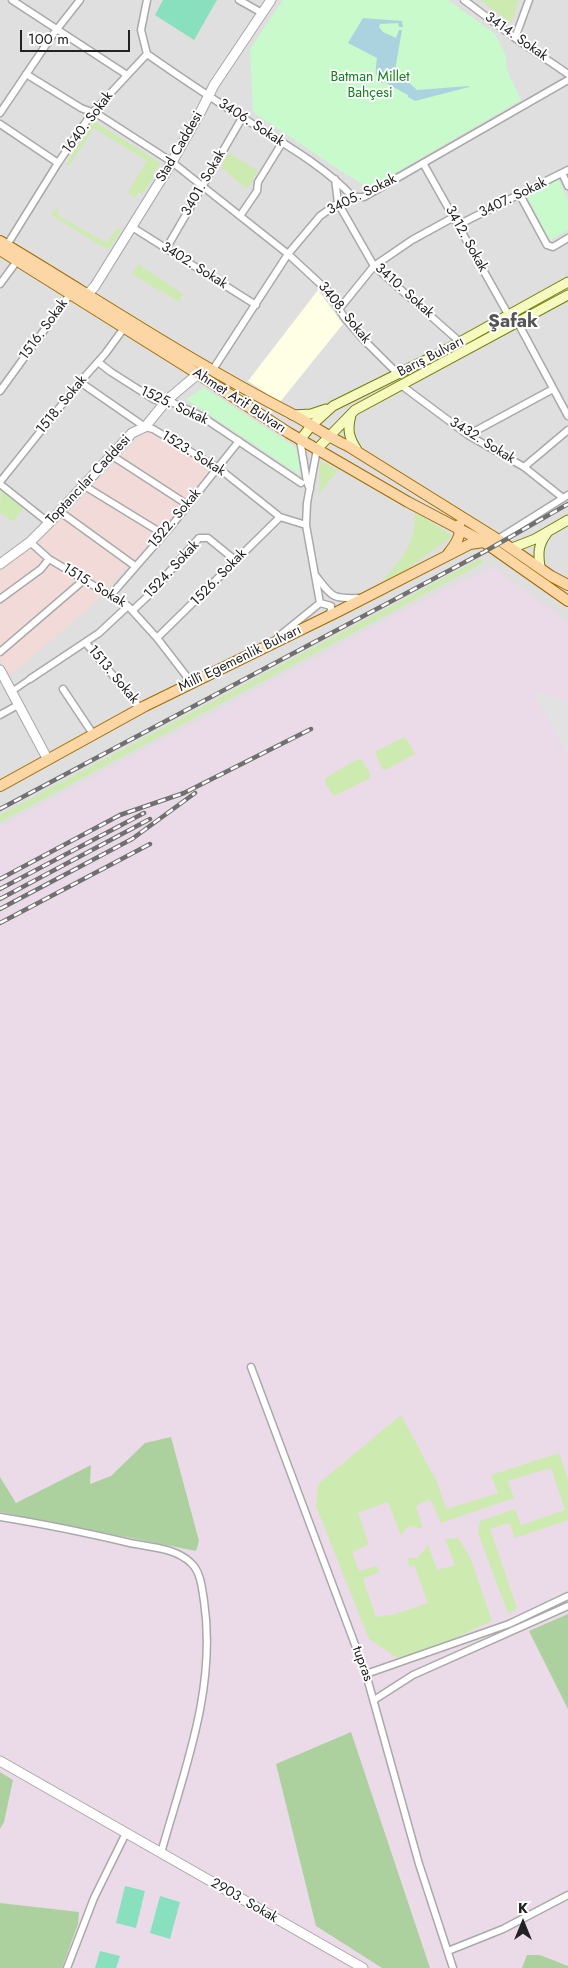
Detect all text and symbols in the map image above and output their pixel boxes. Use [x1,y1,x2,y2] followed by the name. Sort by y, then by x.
[481,9,551,65] street label: 3414. Sokak
[22,20,132,52] scale bar
[28,28,69,50] text: 100 m
[330,70,410,102] park label: Batman Millet Bahçesi
[59,89,117,157] street label: 1640. Sokak
[215,96,287,150] street label: 3406. Sokak
[153,109,207,185] street label: Stad Caddesi
[178,147,230,219] street label: 3401. Sokak
[325,171,399,219] street label: 3405. Sokak
[477,174,549,222] street label: 3407. Sokak
[441,203,491,275] street label: 3412. Sokak
[158,239,230,293] street label: 3402. Sokak
[371,260,437,322] street label: 3410. Sokak
[314,279,374,347] street label: 3408. Sokak
[16,296,72,364] street label: 1516. Sokak
[488,311,538,333] district label: Şafak
[395,333,467,381] street label: Barış Bulvarı
[189,365,289,437] street label: Ahmet Arif Bulvarı
[33,372,91,438] street label: 1518. Sokak
[137,383,211,429] street label: 1525. Sokak
[446,414,518,468] street label: 3432. Sokak
[158,428,228,480] street label: 1523. Sokak
[43,432,135,528] street label: Toptancılar Caddesi
[145,486,205,552] street label: 1522. Sokak
[141,538,203,602] street label: 1524. Sokak
[188,546,250,610] street label: 1526. Sokak
[59,560,129,612] street label: 1515. Sokak
[176,622,304,696] street label: Millî Egemenlik Bulvarı
[84,643,142,707] street label: 1513. Sokak
[348,1644,376,1684] street label: tupras
[207,1875,281,1927] street label: 2903. Sokak
[498,1898,548,1948] north arrow
[518,1898,528,1918] text: K

